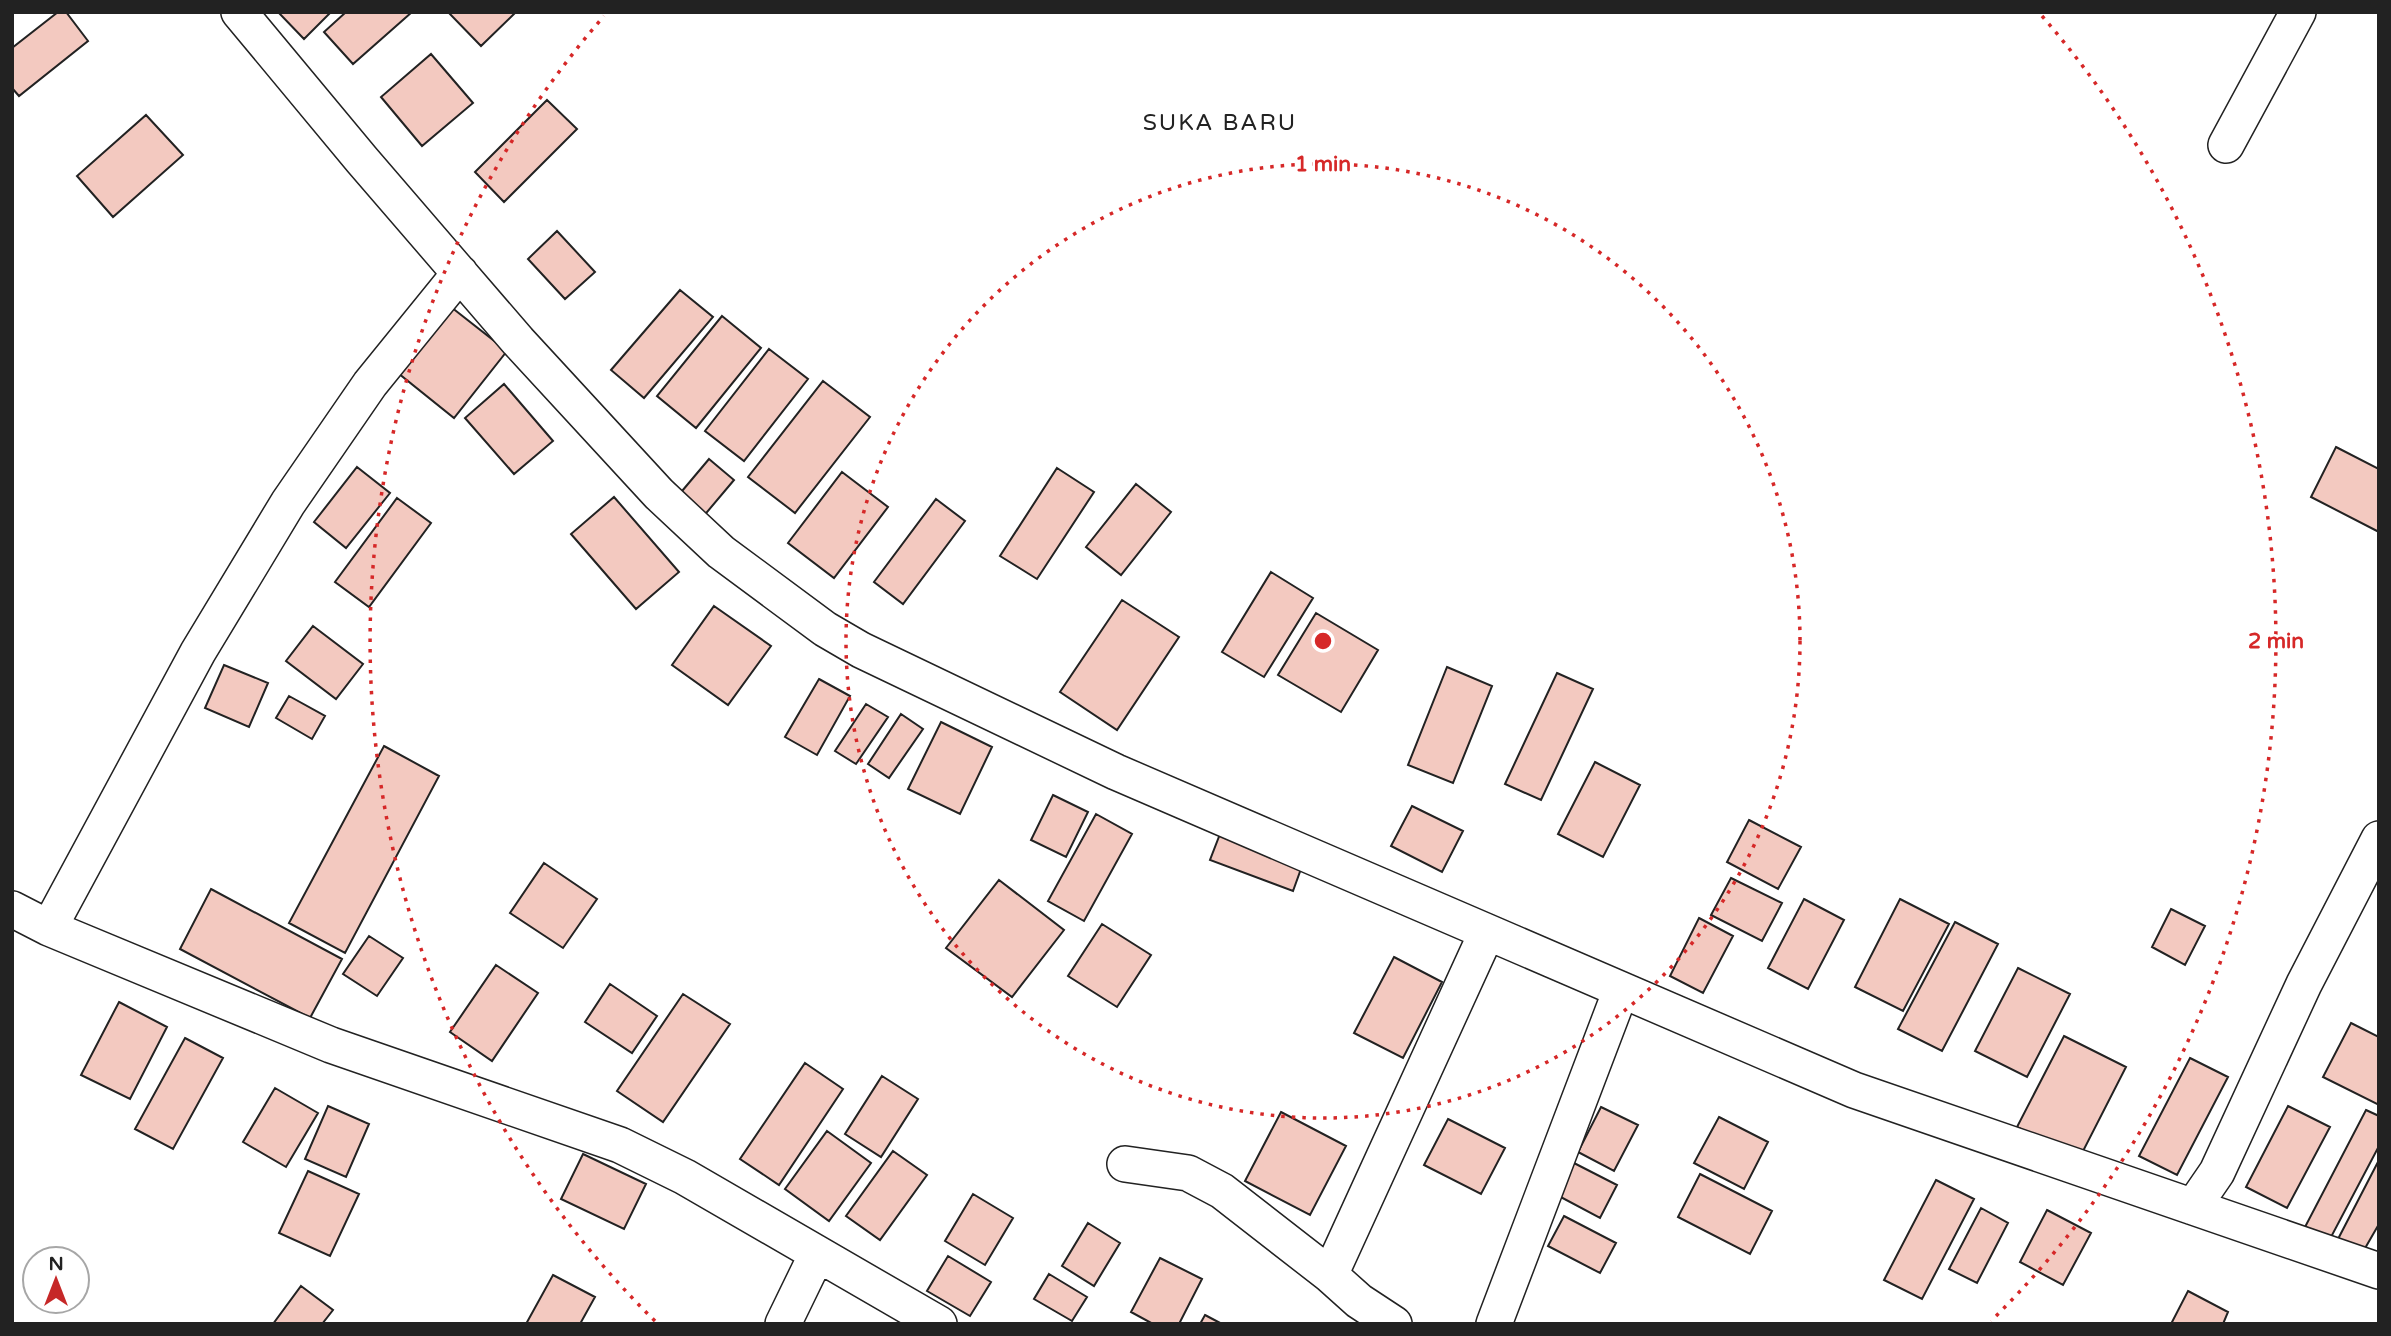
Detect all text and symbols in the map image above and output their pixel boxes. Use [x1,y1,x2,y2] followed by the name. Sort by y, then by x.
[1143,109,1297,137] district label: SUKA BARU
[1295,152,1351,177] text: 1 min
[1311,629,1335,653] centre of rings
[2248,629,2304,654] text: 2 min
[21,1245,91,1315] north arrow
[48,1253,64,1275] text: N

